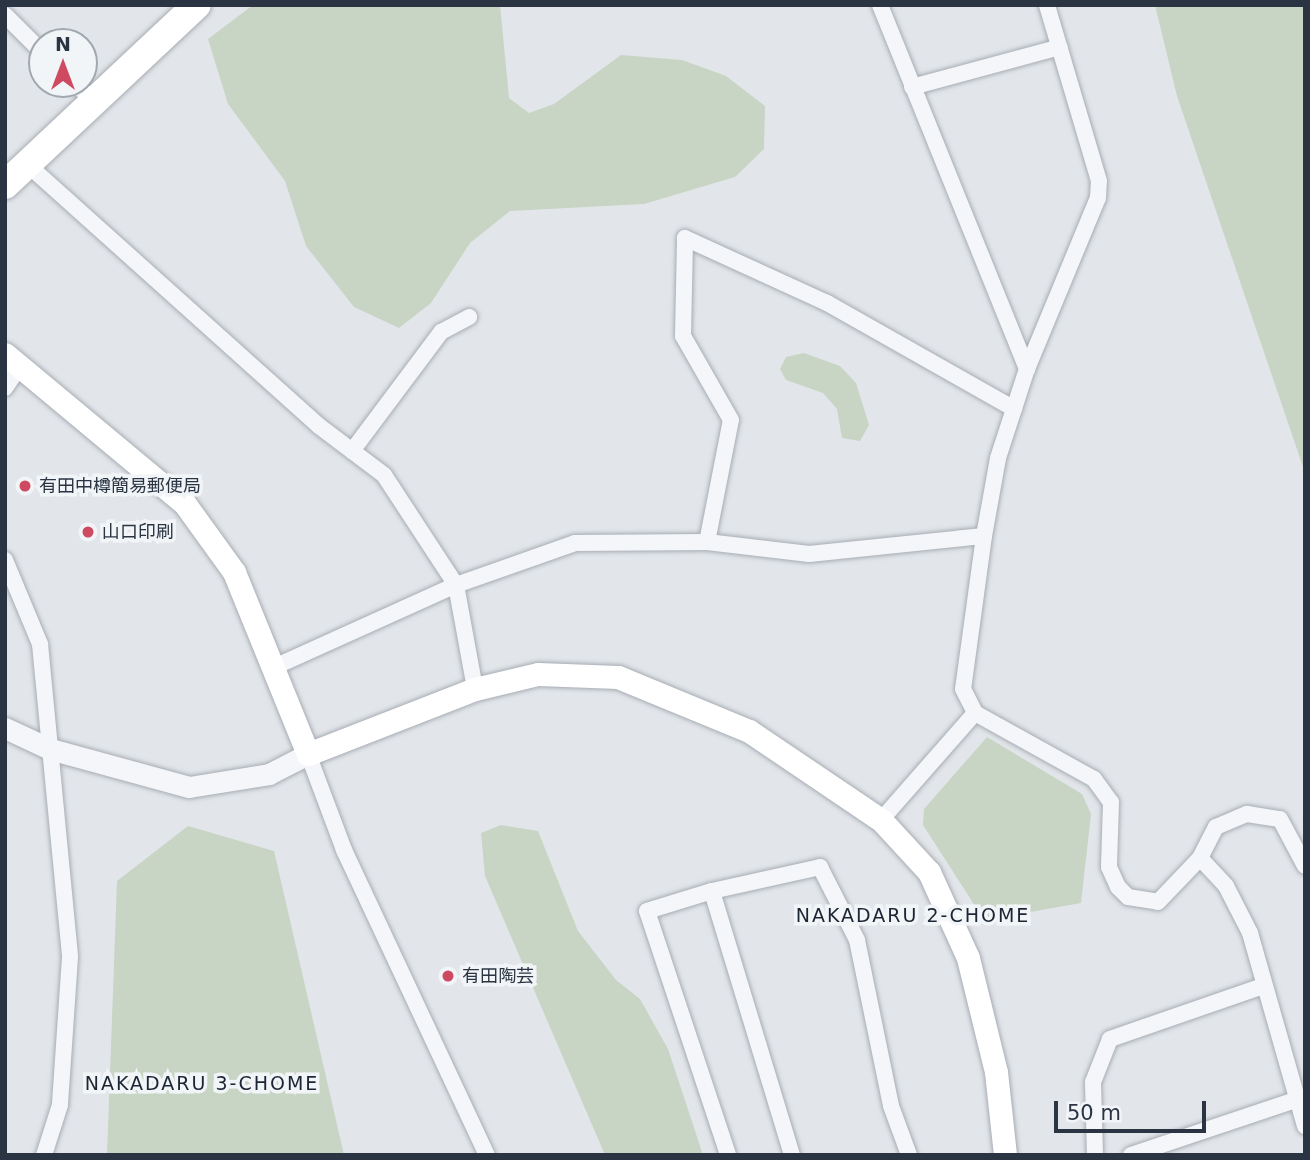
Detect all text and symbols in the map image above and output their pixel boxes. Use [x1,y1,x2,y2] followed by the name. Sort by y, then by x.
[28,28,98,98] north arrow
[55,33,71,55] text: N
[39,475,201,497] place label: 有田中樽簡易郵便局
[17,478,33,494] marker: 有田中樽簡易郵便局
[102,521,174,543] place label: 山口印刷
[80,524,96,540] marker: 山口印刷
[798,905,1028,927] district label: NAKADARU 2-CHOME
[462,965,534,987] place label: 有田陶芸
[440,968,456,984] marker: 有田陶芸
[87,1073,317,1095] district label: NAKADARU 3-CHOME
[1058,1086,1210,1130] scale bar
[1067,1101,1121,1125] text: 50 m

